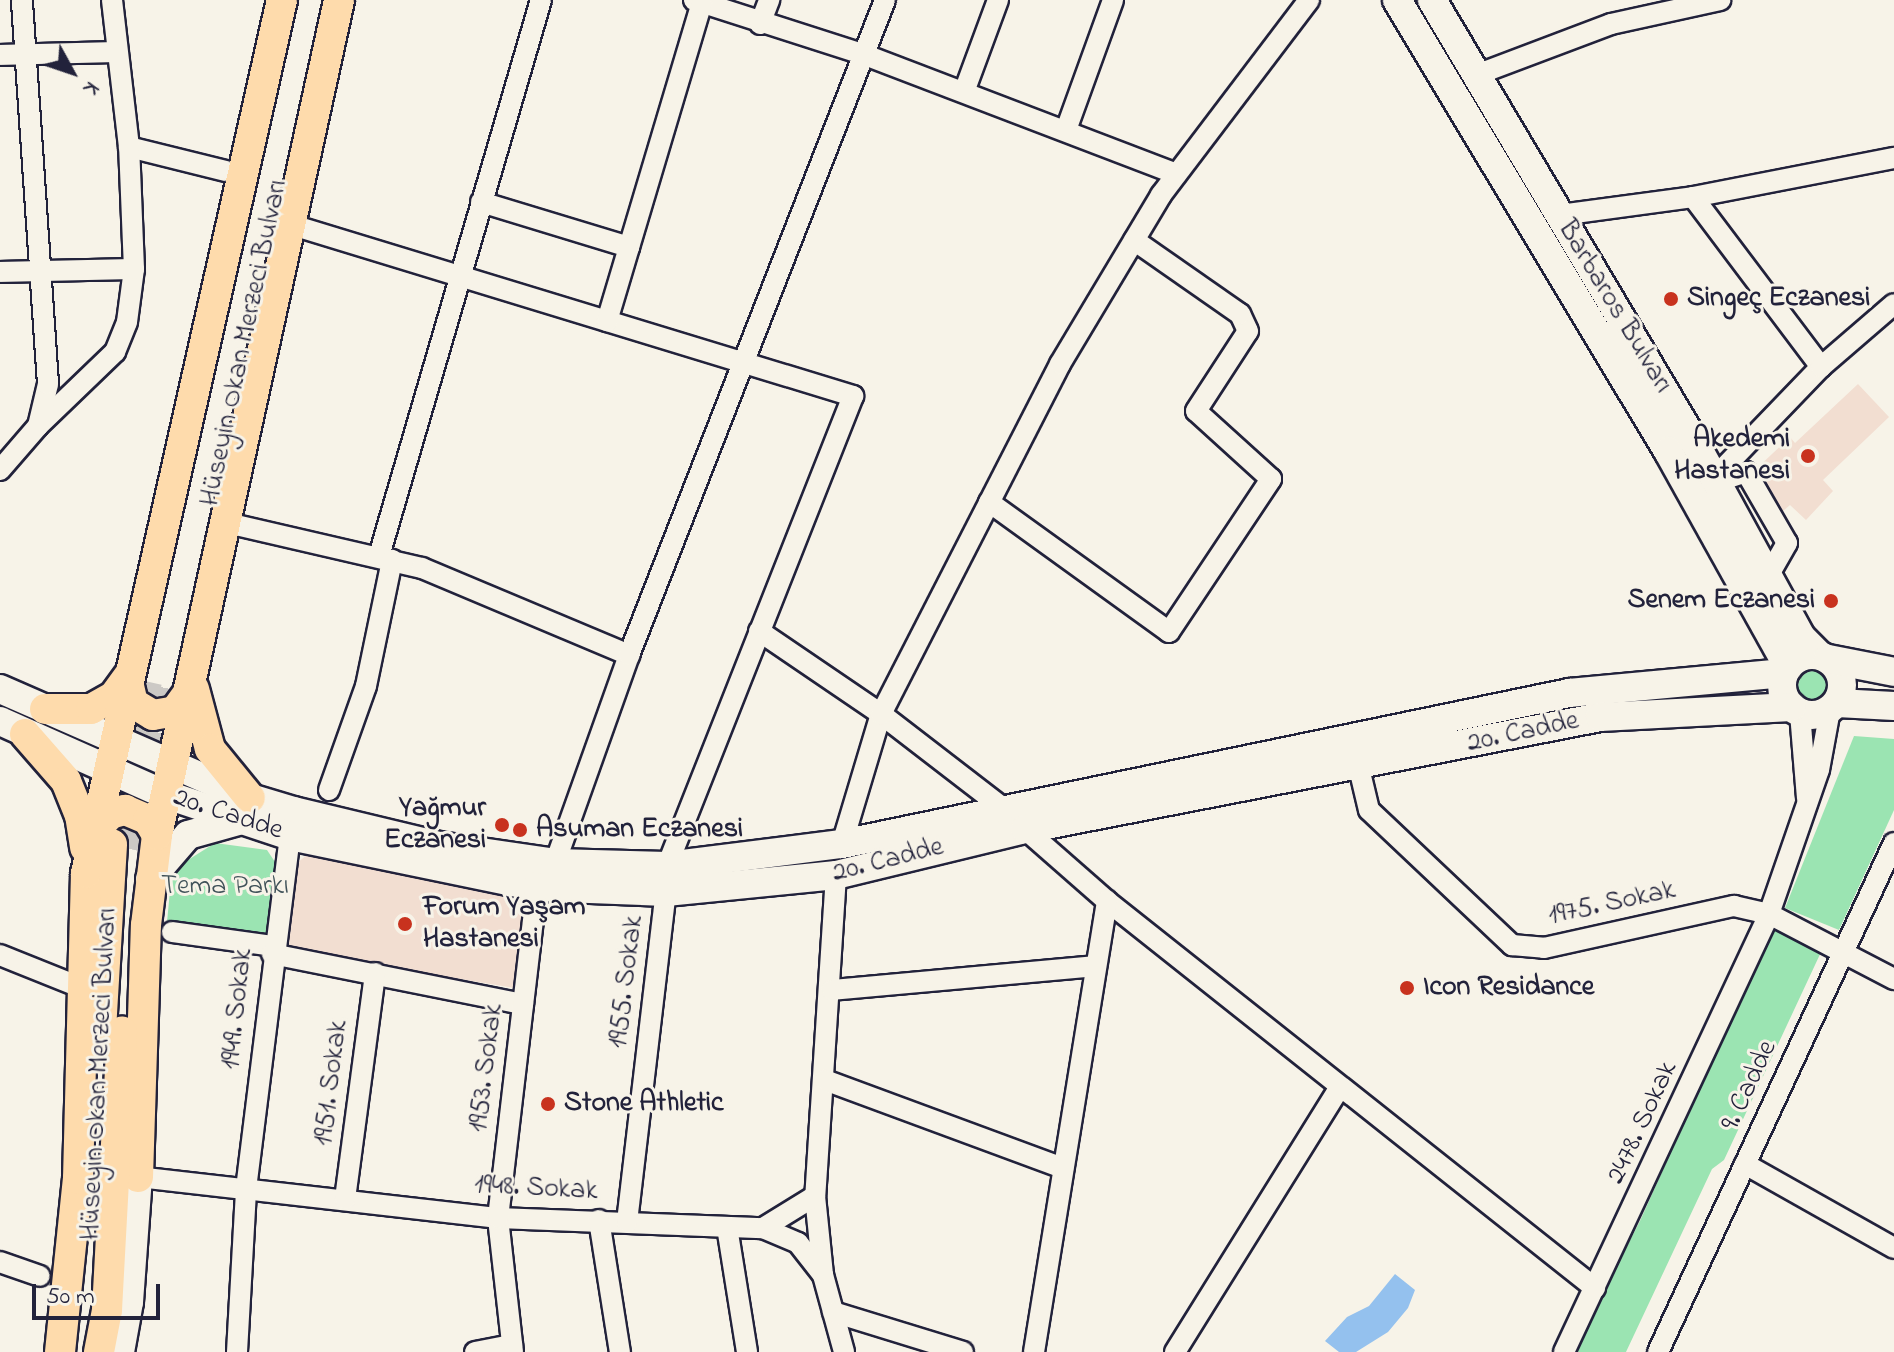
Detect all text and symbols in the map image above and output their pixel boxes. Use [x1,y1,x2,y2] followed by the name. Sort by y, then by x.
[32,32,112,112] north arrow
[75,73,106,102] text: K
[194,177,296,509] street label: Hüseyin Okan Merzeci Bulvarı
[1549,214,1679,400] street label: Barbaros Bulvarı
[1687,282,1870,316] place label: Singeç Eczanesi
[1662,290,1680,308] marker: Singeç Eczanesi
[1674,423,1790,489] place label: Akedemi Hastanesi
[1797,445,1819,467] marker: Akedemi Hastanesi
[1628,584,1815,618] place label: Senem Eczanesi
[1822,592,1840,610] marker: Senem Eczanesi
[1464,705,1582,761] street label: 20. Cadde
[169,782,287,848] street label: 20. Cadde
[384,792,486,858] place label: Yağmur Eczanesi
[536,813,743,847] place label: Asuman Eczanesi
[493,816,511,834] marker: Yağmur Eczanesi
[511,821,529,839] marker: Asuman Eczanesi
[829,831,947,891] street label: 20. Cadde
[161,870,289,904] park label: Tema Parkı
[1545,874,1679,934] street label: 1975. Sokak
[423,891,586,957] place label: Forum Yaşam Hastanesi
[75,907,125,1241] street label: Hüseyin Okan Merzeci Bulvarı
[394,913,416,935] marker: Forum Yaşam Hastanesi
[602,914,652,1050] street label: 1955. Sokak
[215,947,261,1071] street label: 1949. Sokak
[1423,971,1594,1005] place label: Icon Residance
[1398,979,1416,997] marker: Icon Residance
[462,1002,512,1134] street label: 1953. Sokak
[308,1018,356,1148] street label: 1951. Sokak
[1715,1036,1785,1136] street label: 9. Cadde
[1600,1056,1686,1190] street label: 2478. Sokak
[564,1087,723,1121] place label: Stone Athletic
[539,1095,557,1113] marker: Stone Athletic
[473,1169,599,1209] street label: 1948. Sokak
[36,1268,164,1318] scale bar
[46,1280,95,1315] text: 50 m

